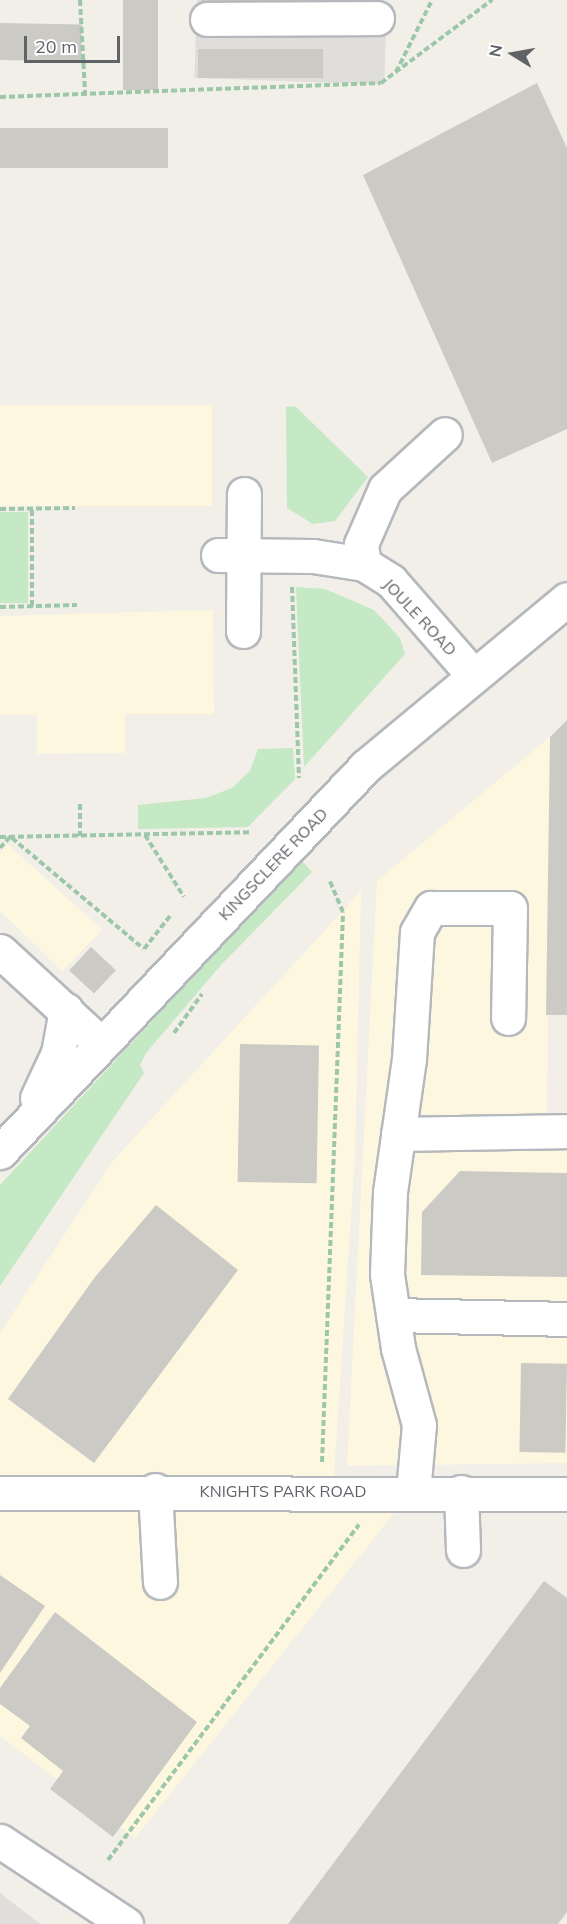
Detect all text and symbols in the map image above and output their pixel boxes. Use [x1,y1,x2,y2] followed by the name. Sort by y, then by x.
[27,24,123,62] scale bar
[483,24,543,84] north arrow
[35,35,77,58] text: 20 m
[484,43,506,58] text: N
[379,574,461,660] street label: JOULE ROAD
[215,804,331,924] street label: KINGSCLERE ROAD
[200,1481,366,1501] street label: KNIGHTS PARK ROAD

